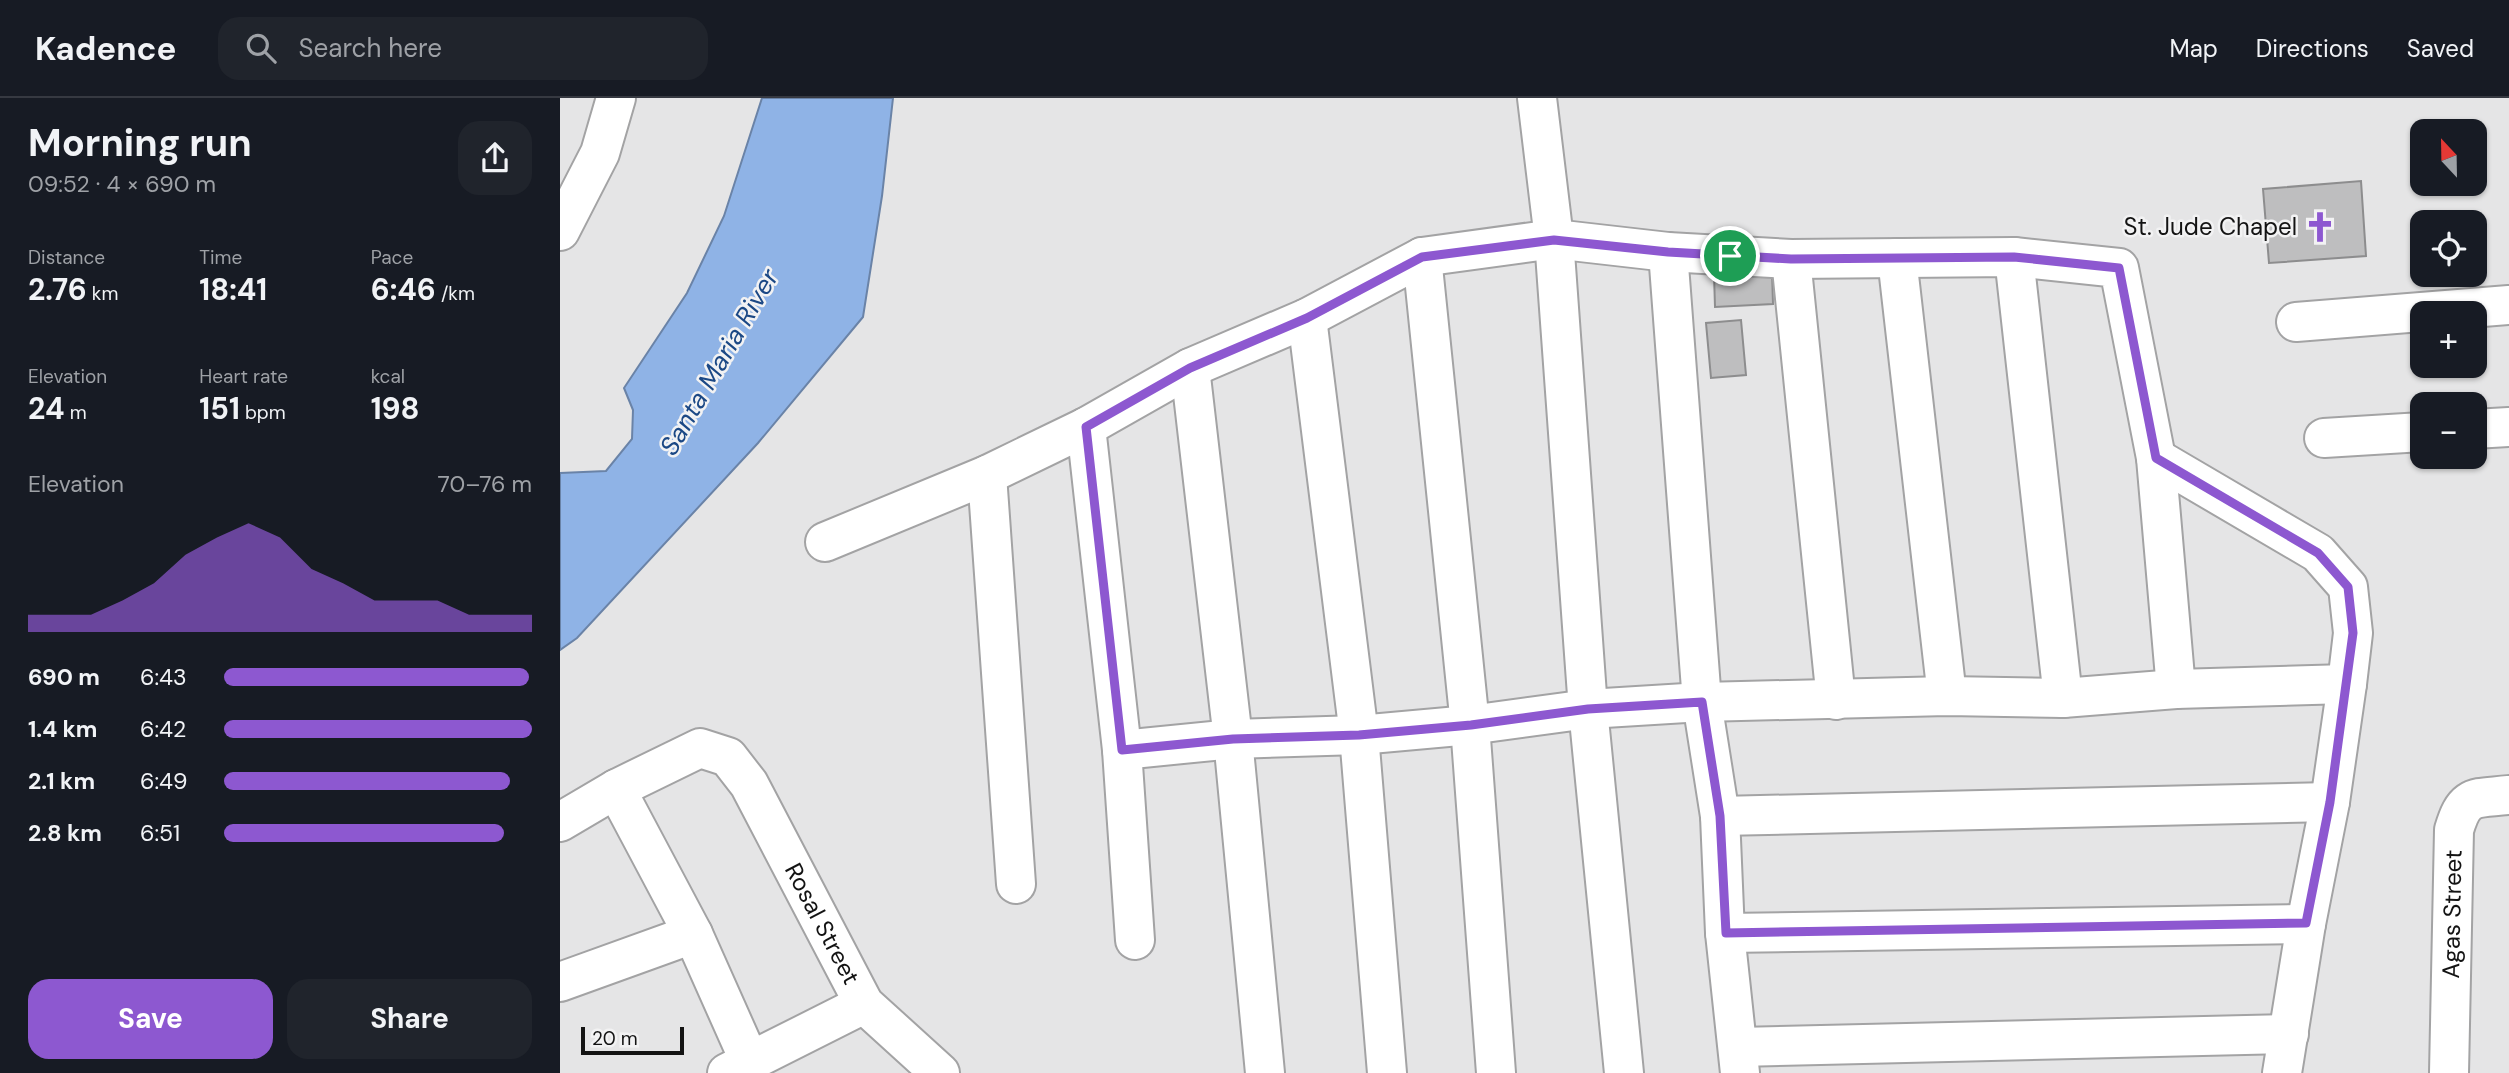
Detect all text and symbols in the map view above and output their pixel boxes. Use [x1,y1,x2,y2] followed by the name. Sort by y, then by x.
[218,17,708,80] search box
[35,27,176,70] text: Kadence
[242,29,280,67] icon: search
[298,31,442,65] text: Search here
[2170,33,2218,64] text: Map
[2256,33,2369,64] text: Directions
[2407,33,2474,64] text: Saved
[28,118,252,168] text: Morning run
[2410,119,2487,196] north arrow
[2410,119,2487,469] map controls
[458,121,532,195] button: share
[28,169,216,199] text: 09:52 · 4 × 690 m
[2303,210,2337,244] church icon: St. Jude Chapel
[2410,210,2487,287] button: locate
[2124,211,2297,242] place label: St. Jude Chapel
[1700,226,1760,286] pin
[1711,237,1749,275] icon: arrive
[28,245,105,270] text: Distance
[199,245,242,270] text: Time
[371,245,413,270] text: Pace
[652,261,787,461] water label: Santa Maria River
[28,270,87,309] text: 2.76
[199,270,267,309] text: 18:41
[371,270,436,309] text: 6:46
[87,281,118,306] text: km
[436,281,475,306] text: /km
[2410,301,2487,378] button: +
[28,364,107,389] text: Elevation
[199,364,288,389] text: Heart rate
[371,364,405,389] text: kcal
[28,389,65,428] text: 24
[199,389,240,428] text: 151
[371,389,419,428] text: 198
[2410,392,2487,469] button: −
[65,400,87,425] text: m
[240,400,286,425] text: bpm
[28,469,124,499] text: Elevation
[438,469,532,499] text: 70–76 m
[28,662,100,692] text: 690 m
[140,662,187,692] text: 6:43
[28,714,97,744] text: 1.4 km
[140,714,186,744] text: 6:42
[28,766,95,796] text: 2.1 km
[140,766,188,796] text: 6:49
[28,818,102,848] text: 2.8 km
[140,818,180,848] text: 6:51
[2435,849,2469,979] street label: Agas Street
[778,858,867,990] street label: Rosal Street
[28,979,273,1059] button: Save
[287,979,532,1059] button: Share
[581,1024,684,1056] scale bar
[592,1026,638,1051] text: 20 m

